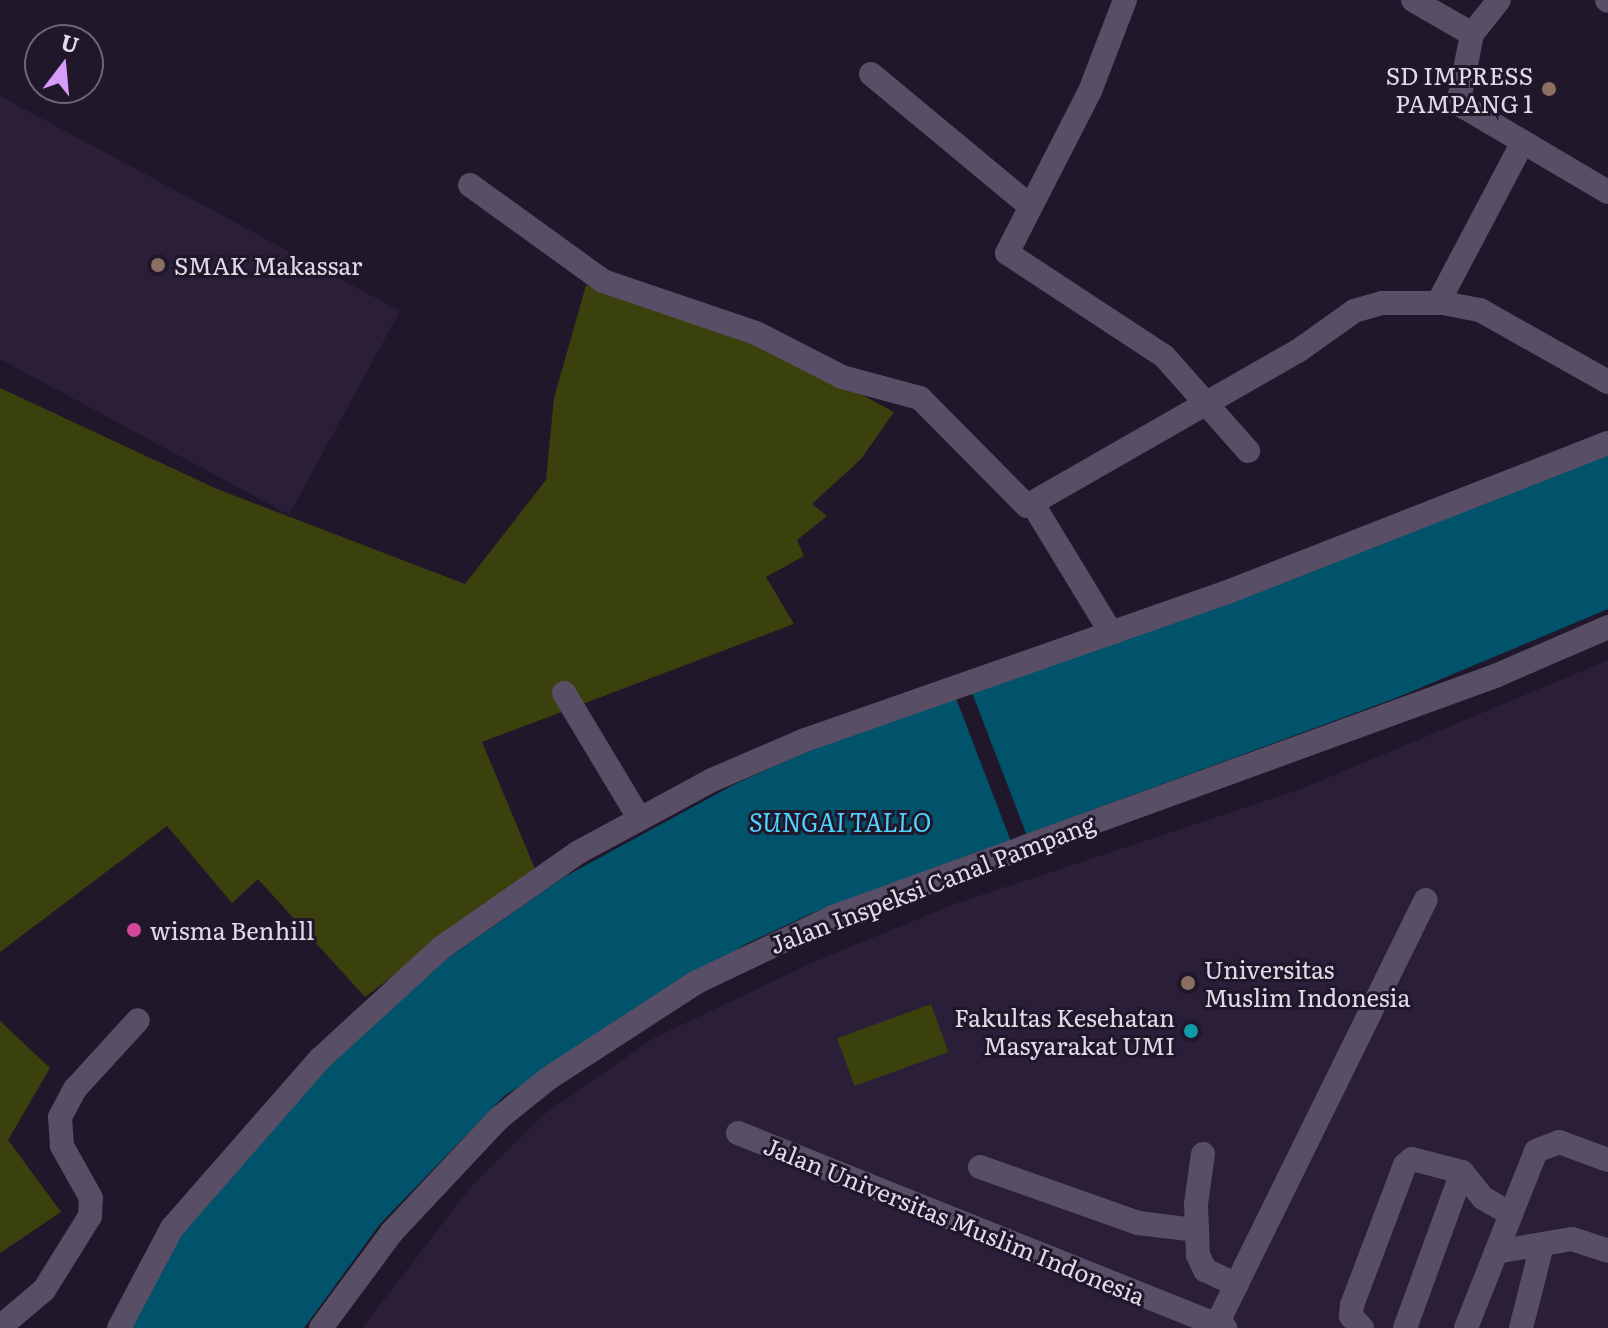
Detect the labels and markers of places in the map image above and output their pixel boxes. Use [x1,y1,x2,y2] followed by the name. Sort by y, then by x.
[1386,61,1533,117] place label: SD IMPRESS PAMPANG 1
[1540,80,1558,98] marker: SD IMPRESS PAMPANG 1
[174,251,362,279] place label: SMAK Makassar
[149,256,167,274] marker: SMAK Makassar
[150,916,314,944] place label: wisma Benhill
[125,921,143,939] marker: wisma Benhill
[1204,955,1410,1011] place label: Universitas Muslim Indonesia
[1179,974,1197,992] marker: Universitas Muslim Indonesia
[954,1003,1175,1059] place label: Fakultas Kesehatan Masyarakat UMI
[1182,1022,1200,1040] marker: Fakultas Kesehatan Masyarakat UMI

